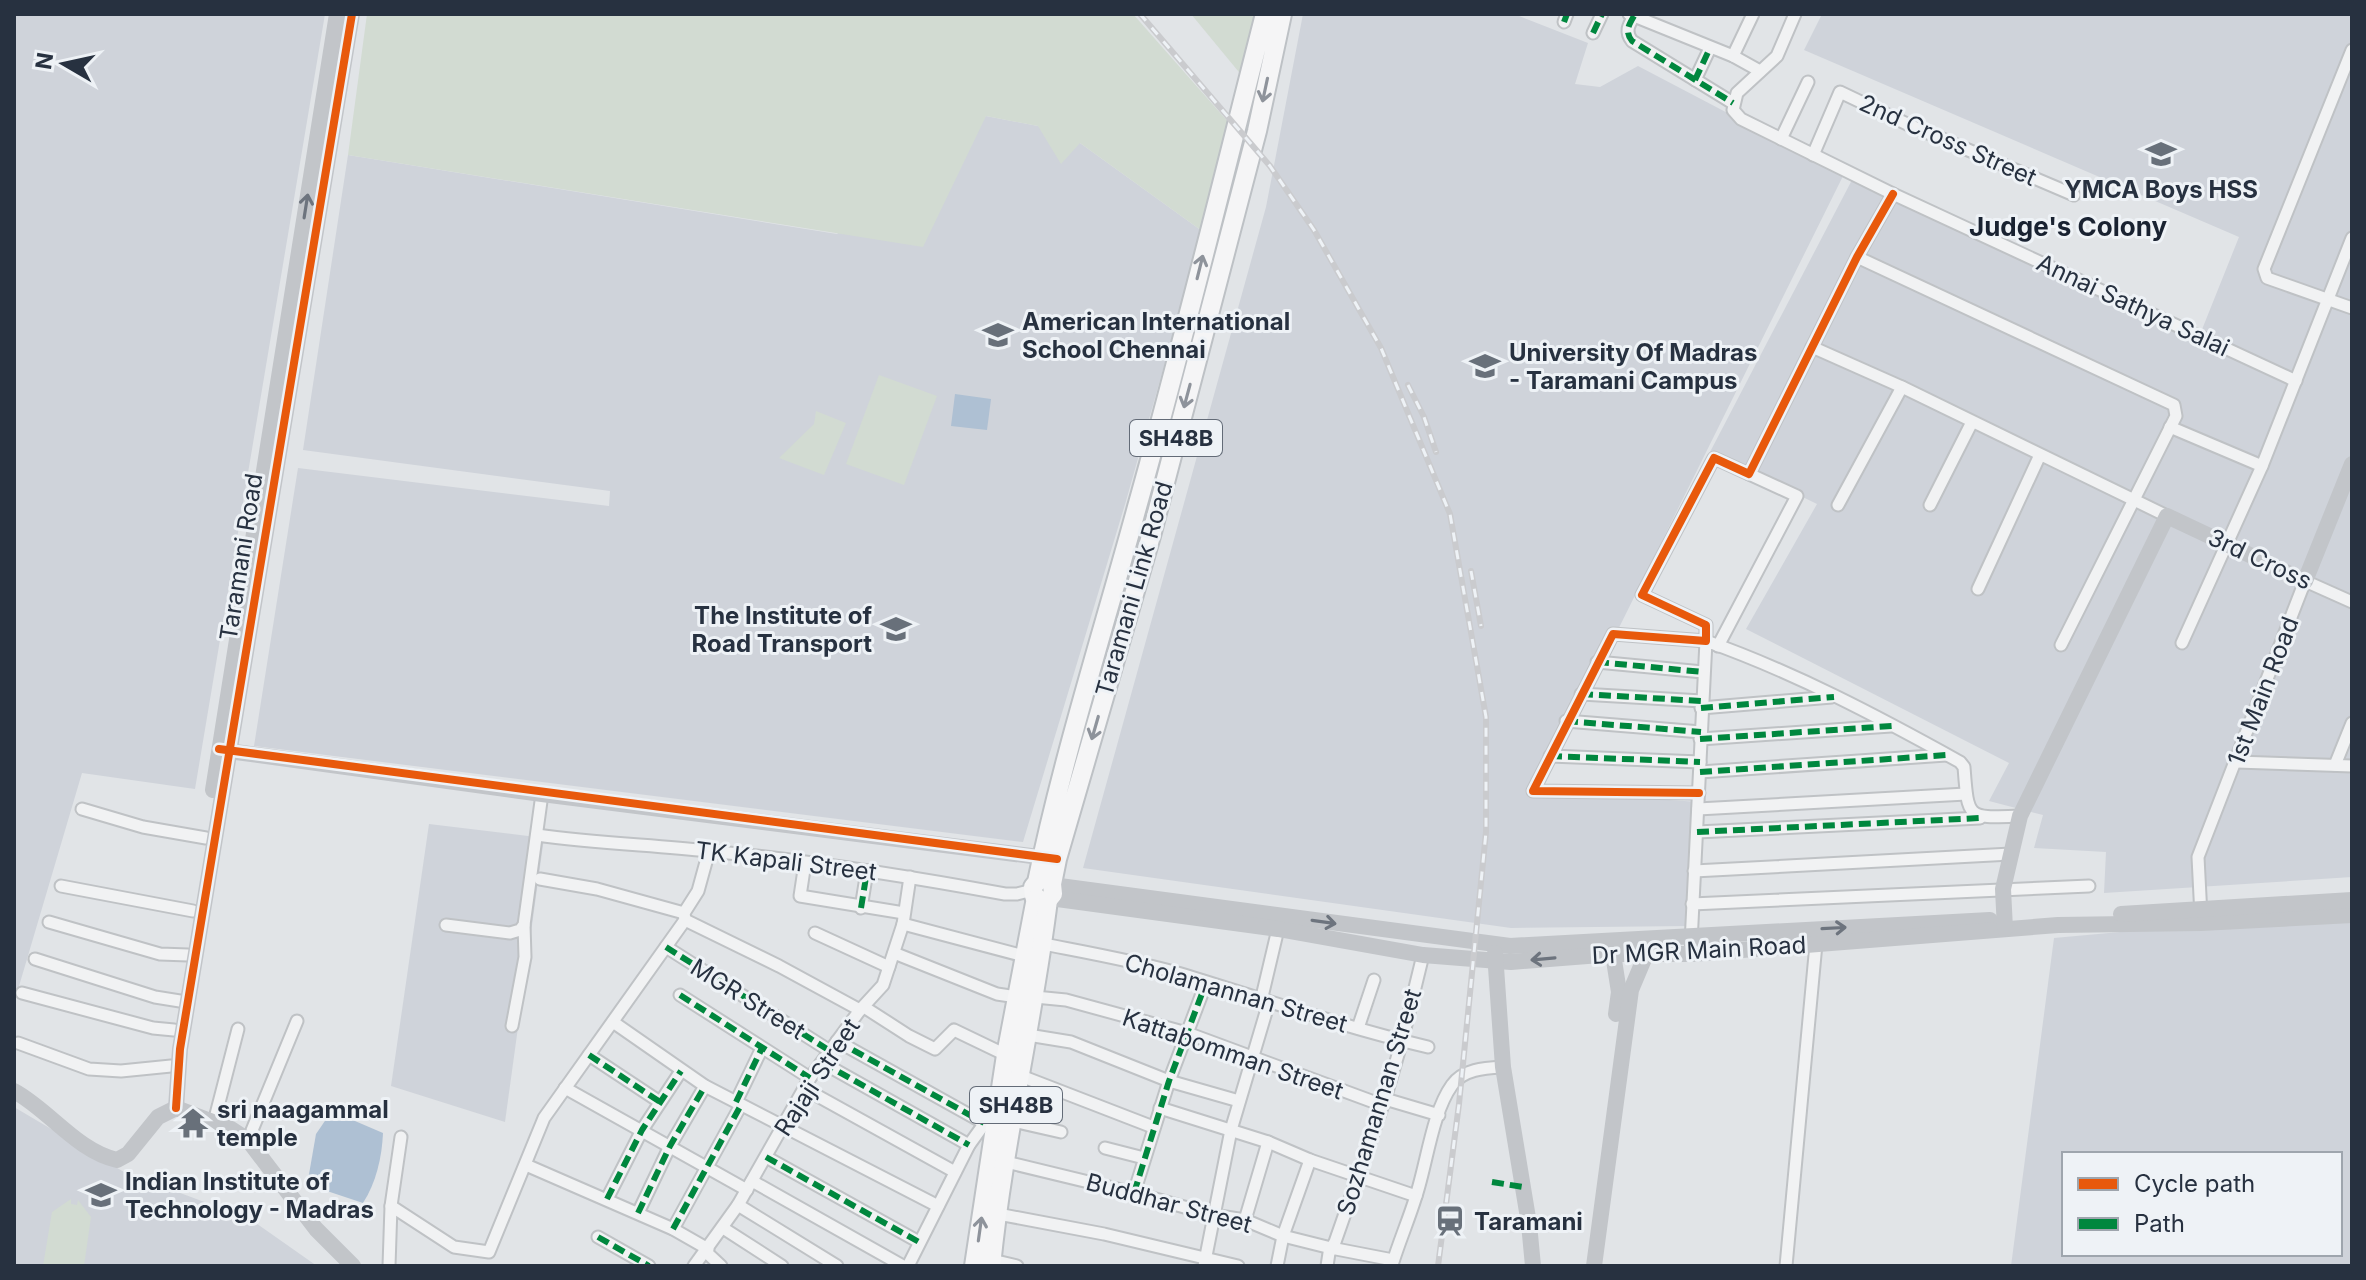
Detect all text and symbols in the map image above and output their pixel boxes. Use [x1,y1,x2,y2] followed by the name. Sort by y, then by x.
[24,24,104,104] north arrow
[30,51,58,71] text: N
[1257,77,1272,102] one-way arrow
[1855,88,2041,192] street label: 2nd Cross Street
[2144,137,2178,171] school or university icon: YMCA Boys HSS
[2064,175,2258,204] place label: YMCA Boys HSS
[299,193,314,219] one-way arrow
[1969,211,2167,242] district label: Judge's Colony
[2032,248,2234,362] street label: Annai Sathya Salai
[1193,254,1208,280] one-way arrow
[1022,307,1290,364] place label: American International School Chennai
[981,318,1015,352] school or university icon: American International School Chennai
[1509,338,1757,395] place label: University Of Madras - Taramani Campus
[1468,349,1502,383] school or university icon: University Of Madras - Taramani Campus
[1179,383,1194,409] one-way arrow
[1130,420,1222,456] road number: SH48B
[213,471,269,643] street label: Taramani Road
[1089,478,1179,700] street label: Taramani Link Road
[2204,522,2316,596] street label: 3rd Cross
[692,601,872,658] place label: The Institute of Road Transport
[879,612,913,646] school or university icon: The Institute of Road Transport
[2221,613,2305,769] street label: 1st Main Road
[1087,714,1102,740] one-way arrow
[694,835,878,887] street label: TK Kapali Street
[1311,915,1336,930] one-way arrow
[1820,920,1847,935] one-way arrow
[1591,930,1807,970] street label: Dr MGR Main Road
[1121,947,1351,1039] street label: Cholamannan Street
[685,952,811,1046] street label: MGR Street
[1530,952,1557,967] one-way arrow
[1331,985,1427,1219] street label: Sozhamannan Street
[1119,1003,1347,1105] street label: Kattabomman Street
[768,1013,866,1141] street label: Rajaji Street
[970,1087,1062,1123] road number: SH48B
[217,1095,389,1152] place label: sri naagammal temple
[176,1106,210,1140] temple icon: sri naagammal temple
[2062,1152,2342,1256] legend
[125,1167,374,1224] place label: Indian Institute of Technology - Madras
[1083,1167,1255,1239] street label: Buddhar Street
[2134,1169,2255,1198] text: Cycle path
[84,1178,118,1212] school or university icon: Indian Institute of Technology - Madras
[1433,1204,1467,1238] station icon: Taramani
[1474,1207,1583,1236] place label: Taramani
[2134,1209,2185,1238] text: Path
[973,1217,988,1242] one-way arrow

